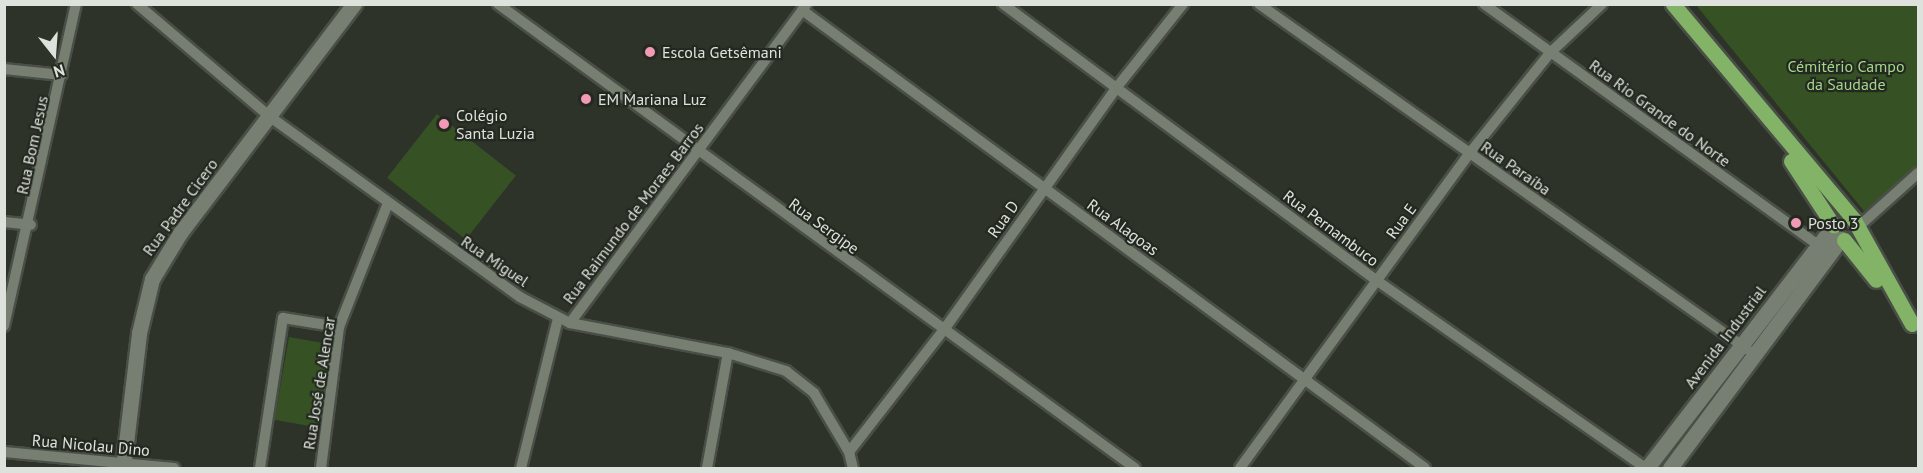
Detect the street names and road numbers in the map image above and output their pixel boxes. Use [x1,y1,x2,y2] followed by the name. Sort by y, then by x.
[1586,55,1734,171] street label: Rua Rio Grande do Norte
[12,94,52,196] street label: Rua Bom Jesus
[559,119,707,307] street label: Rua Raimundo de Moraes Barros
[1477,137,1555,199] street label: Rua Paraíba
[138,155,222,259] street label: Rua Padre Cicero
[1280,186,1382,270] street label: Rua Pernambuco
[785,194,863,258] street label: Rua Sergipe
[1083,195,1163,259] street label: Rua Alagoas
[983,197,1023,241] street label: Rua D
[1382,200,1420,242] street label: Rua E
[458,231,532,291] street label: Rua Miguel
[1680,282,1770,392] street label: Avenida Industrial
[299,315,339,451] street label: Rua José de Alencar
[31,430,151,460] street label: Rua Nicolau Dino

